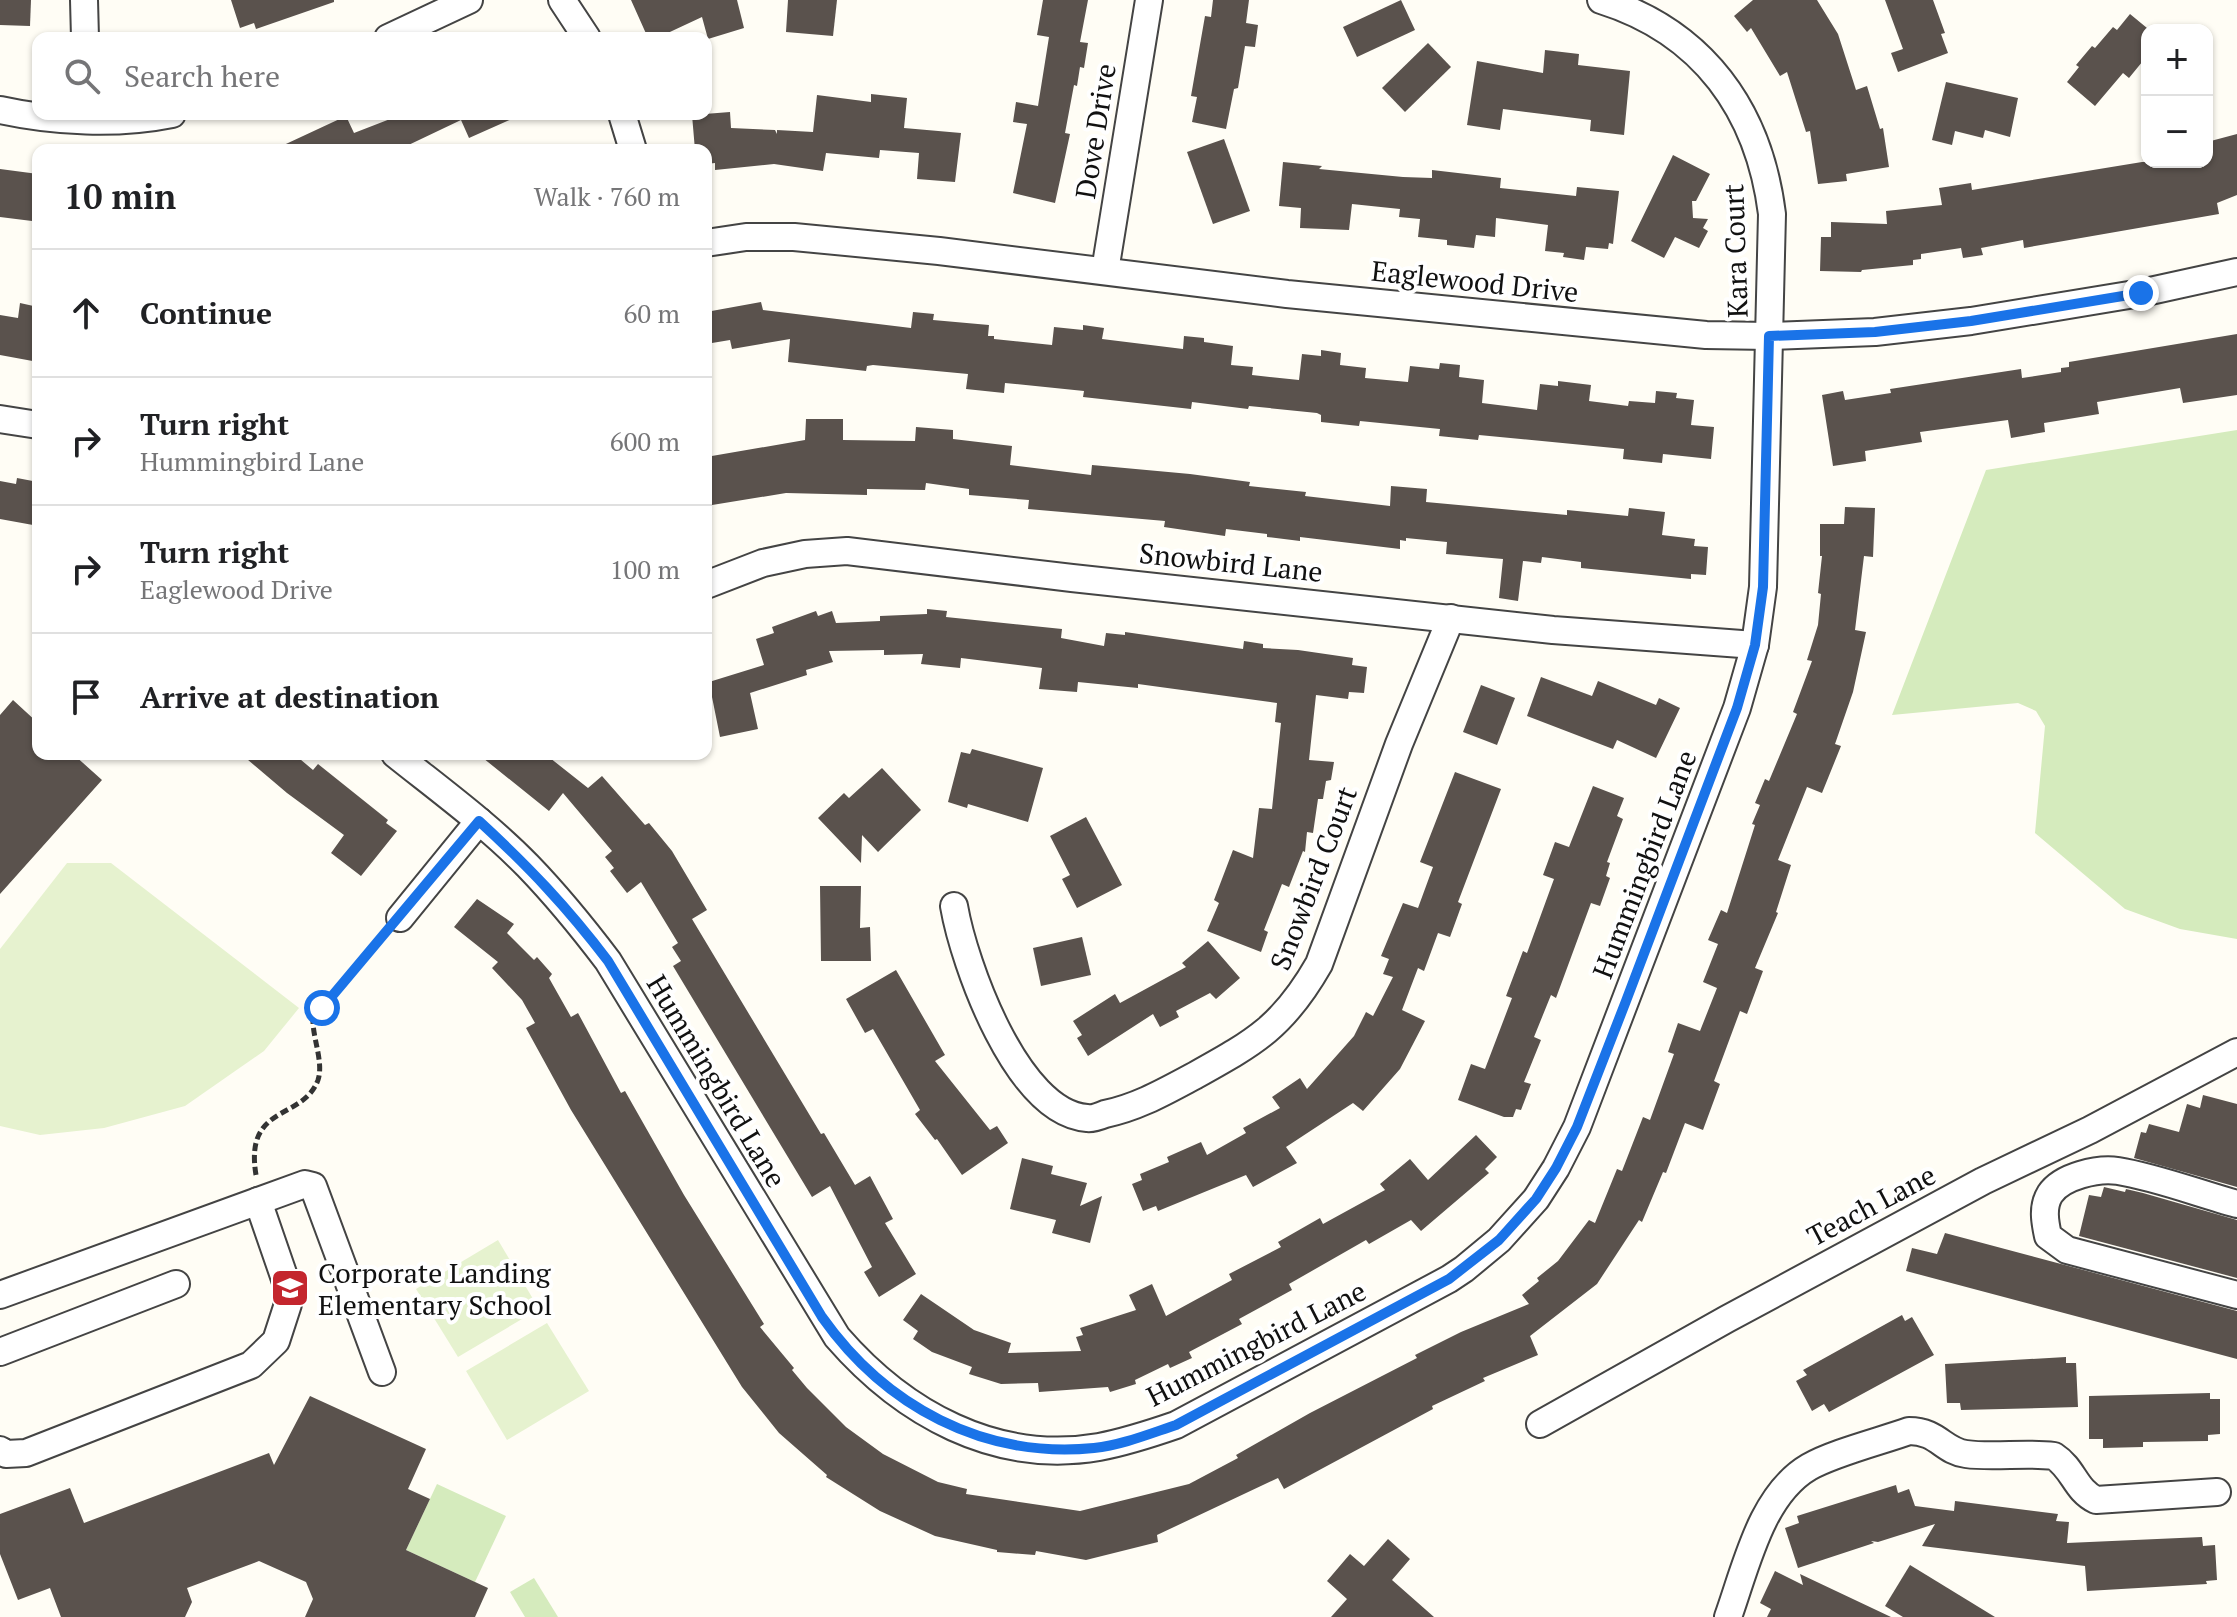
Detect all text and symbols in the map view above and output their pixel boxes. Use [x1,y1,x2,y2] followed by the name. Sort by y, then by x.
[2141,24,2213,168] map controls
[2141,24,2213,96] button: +
[32,32,712,120] search box
[60,54,104,98] icon: search
[124,56,280,96] text: Search here
[1066,61,1124,201] street label: Dove Drive
[2141,96,2213,168] button: −
[64,174,176,219] text: 10 min
[534,179,680,213] text: Walk · 760 m
[1714,183,1756,319] street label: Kara Court
[1370,252,1580,310] street label: Eaglewood Drive
[2123,275,2159,311] route end
[64,291,108,335] icon: ahead
[140,293,272,333] text: Continue
[624,296,680,330] text: 60 m
[140,404,289,444] text: Turn right
[64,419,108,463] icon: right
[610,424,680,458] text: 600 m
[140,444,364,478] text: Hummingbird Lane
[140,532,289,572] text: Turn right
[1137,534,1325,590] street label: Snowbird Lane
[64,547,108,591] icon: right
[610,552,680,586] text: 100 m
[140,572,333,606] text: Eaglewood Drive
[64,675,108,719] icon: arrive
[140,677,439,717] text: Arrive at destination
[1583,745,1705,983] street label: Hummingbird Lane
[1261,780,1365,975] street label: Snowbird Court
[639,968,795,1194] street label: Hummingbird Lane
[304,990,340,1026] route start
[1800,1156,1942,1254] street label: Teach Lane
[318,1254,552,1323] place label: Corporate Landing Elementary School
[269,1267,311,1309] school or university icon: Corporate Landing Elementary School
[1140,1272,1372,1414] street label: Hummingbird Lane

